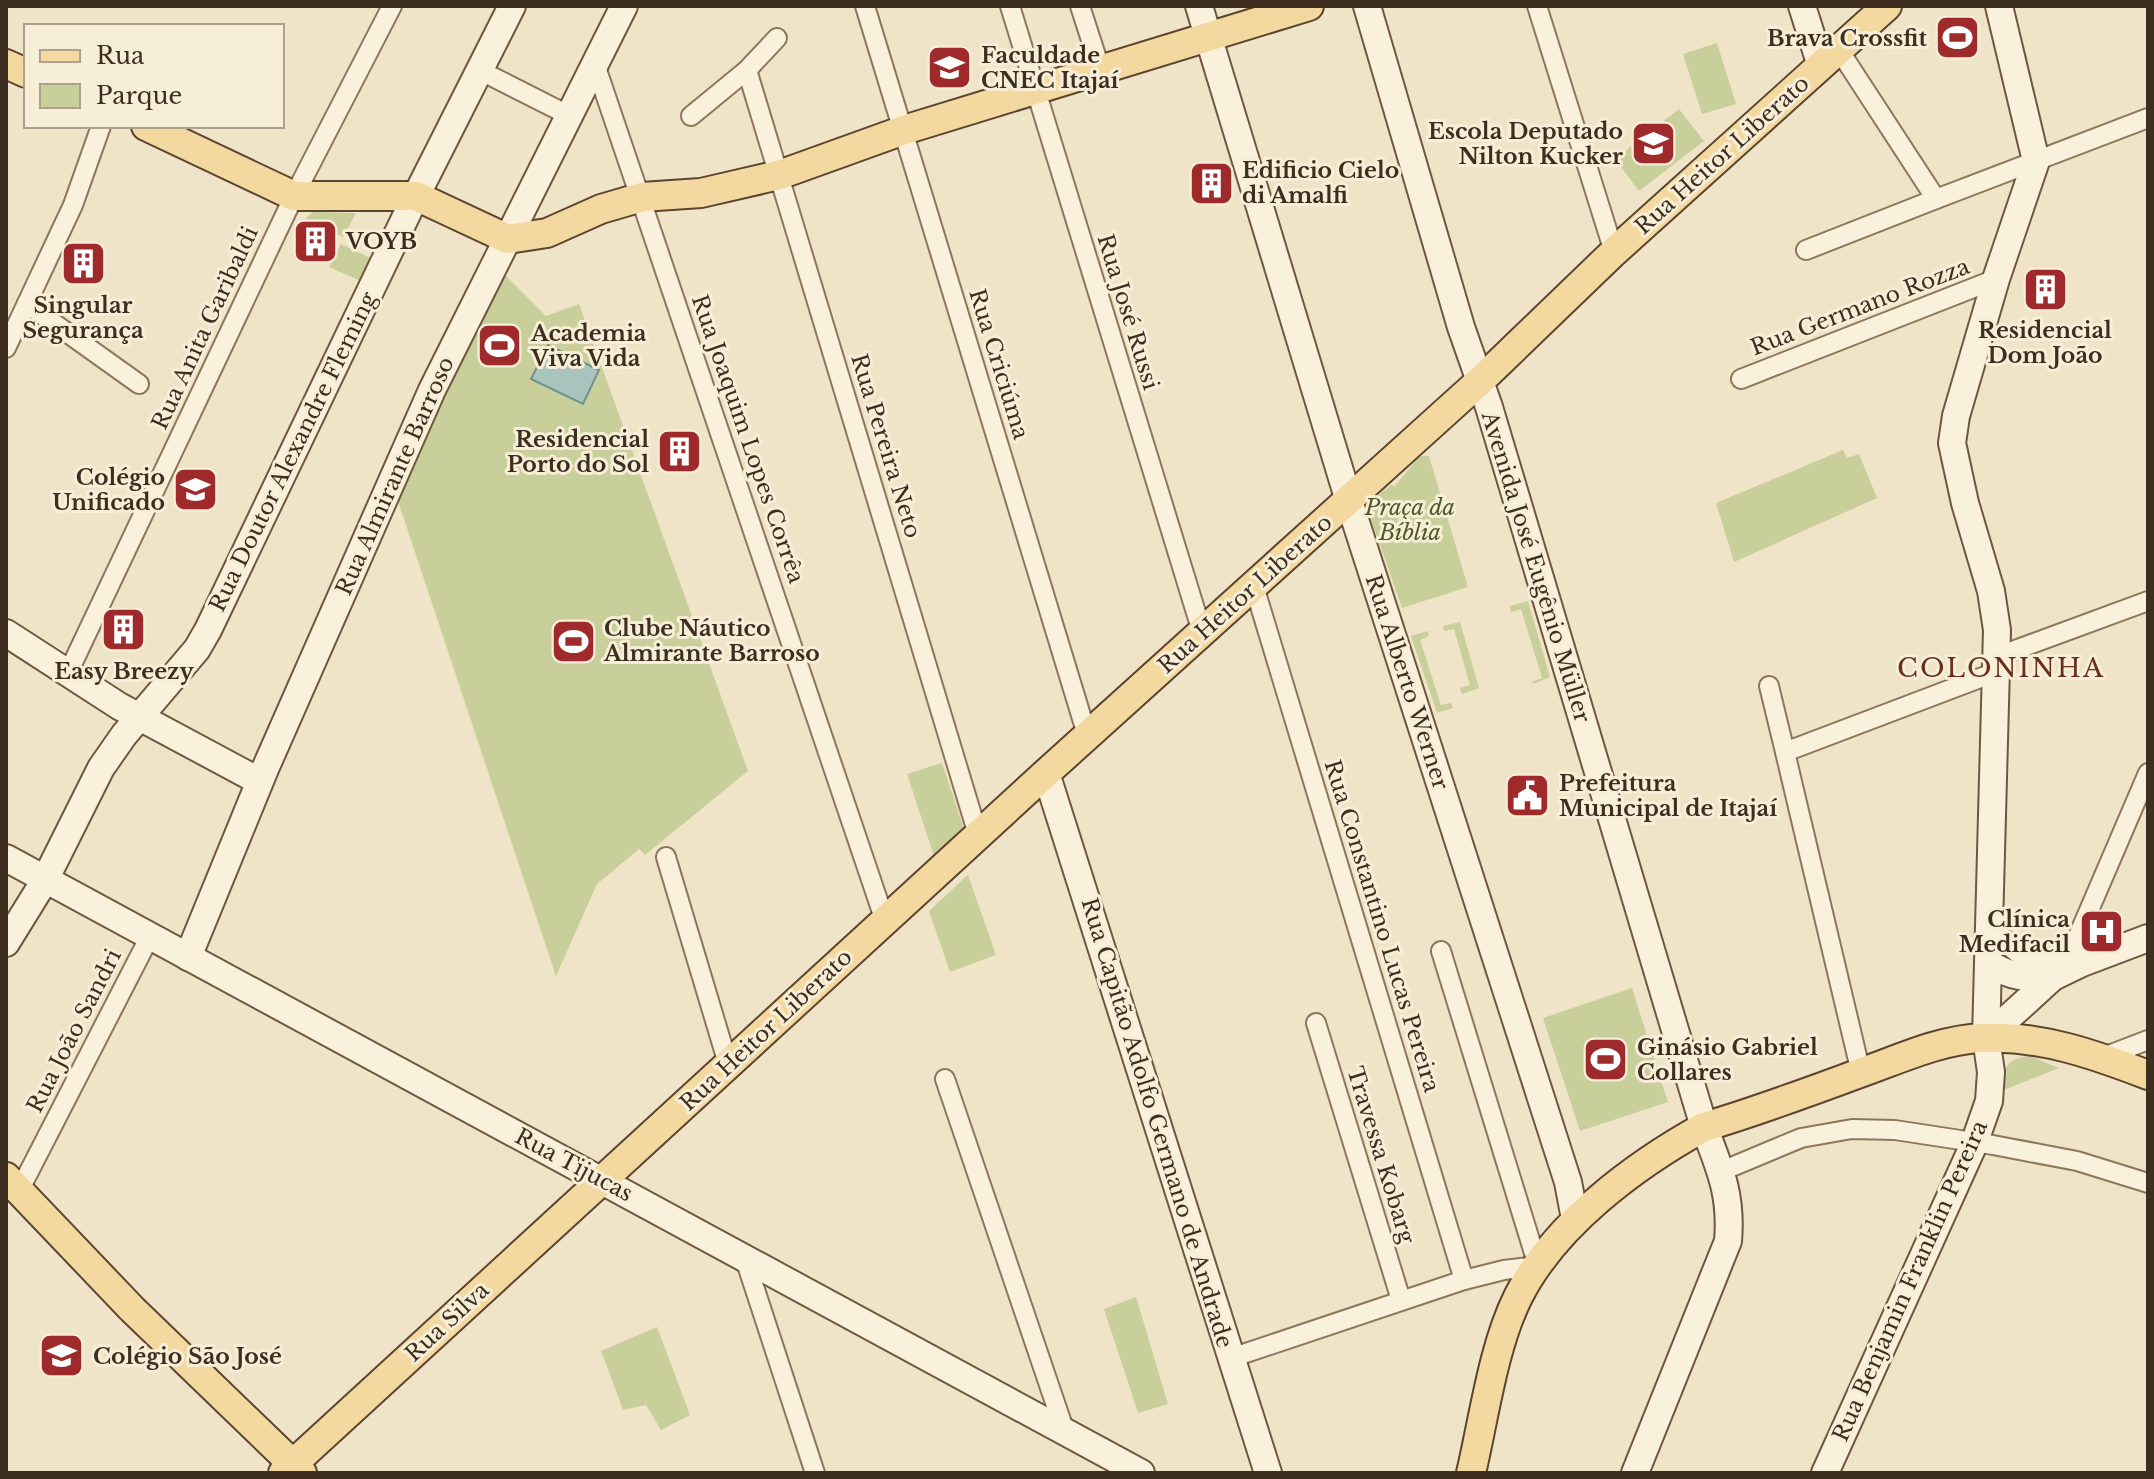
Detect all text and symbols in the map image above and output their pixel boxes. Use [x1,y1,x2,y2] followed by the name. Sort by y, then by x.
[1934,14,1982,62] sports icon: Brava Crossfit
[24,24,284,128] legend
[1767,25,1928,52] place label: Brava Crossfit
[96,41,145,70] text: Rua
[981,42,1119,94] place label: Faculdade CNEC Itajaí
[926,44,974,92] school or university icon: Faculdade CNEC Itajaí
[1629,70,1815,240] street label: Rua Heitor Liberato
[96,81,182,110] text: Parque
[1428,118,1623,170] place label: Escola Deputado Nilton Kucker
[1630,120,1678,168] school or university icon: Escola Deputado Nilton Kucker
[1242,157,1399,209] place label: Edificio Cielo di Amalfi
[1187,159,1235,207] building icon: Edificio Cielo di Amalfi
[291,217,339,265] building icon: VOYB
[146,222,264,434] street label: Rua Anita Garibaldi
[345,228,417,255] place label: VOYB
[1092,231,1165,394] street label: Rua José Russi
[59,240,107,288] building icon: Singular Segurança
[1747,252,1974,361] street label: Rua Germano Rozza
[2021,265,2069,313] building icon: Residencial Dom João
[963,286,1035,443] street label: Rua Criciúma
[204,287,383,616] street label: Rua Doutor Alexandre Fleming
[686,291,810,588] street label: Rua Joaquim Lopes Corrêa
[22,292,144,344] place label: Singular Segurança
[1978,317,2112,369] place label: Residencial Dom João
[530,320,647,372] place label: Academia Viva Vida
[476,322,524,370] sports icon: Academia Viva Vida
[845,351,927,541] street label: Rua Pereira Neto
[330,352,460,600] street label: Rua Almirante Barroso
[1475,407,1596,726] street label: Avenida José Eugênio Müller
[507,426,649,478] place label: Residencial Porto do Sol
[656,428,704,476] building icon: Residencial Porto do Sol
[52,464,165,516] place label: Colégio Unificado
[172,466,220,514] school or university icon: Colégio Unificado
[1364,494,1455,546] park label: Praça da Bíblia
[1152,509,1338,679] street label: Rua Heitor Liberato
[1359,571,1455,794] street label: Rua Alberto Werner
[100,606,148,654] building icon: Easy Breezy
[603,615,820,667] place label: Clube Náutico Almirante Barroso
[549,617,597,665] sports icon: Clube Náutico Almirante Barroso
[1897,652,2105,684] district label: COLONINHA
[54,658,195,685] place label: Easy Breezy
[1319,757,1446,1096] street label: Rua Constantino Lucas Pereira
[1559,770,1777,822] place label: Prefeitura Municipal de Itajaí
[1504,772,1552,820] public building icon: Prefeitura Municipal de Itajaí
[1075,895,1239,1351] street label: Rua Capitão Adolfo Germano de Andrade
[1959,906,2070,958] place label: Clínica Medifacil
[2077,908,2125,956] hospital icon: Clínica Medifacil
[674,943,858,1117] street label: Rua Heitor Liberato
[21,944,127,1117] street label: Rua João Sandri
[1637,1034,1818,1086] place label: Ginásio Gabriel Collares
[1582,1036,1630,1084] sports icon: Ginásio Gabriel Collares
[1341,1063,1421,1247] street label: Travessa Kobarg
[1827,1116,1994,1446] street label: Rua Benjamin Franklin Pereira
[510,1123,638,1207] street label: Rua Tijucas
[400,1276,495,1367] street label: Rua Silva
[38,1332,86,1380] school or university icon: Colégio São José
[93,1343,282,1370] place label: Colégio São José

